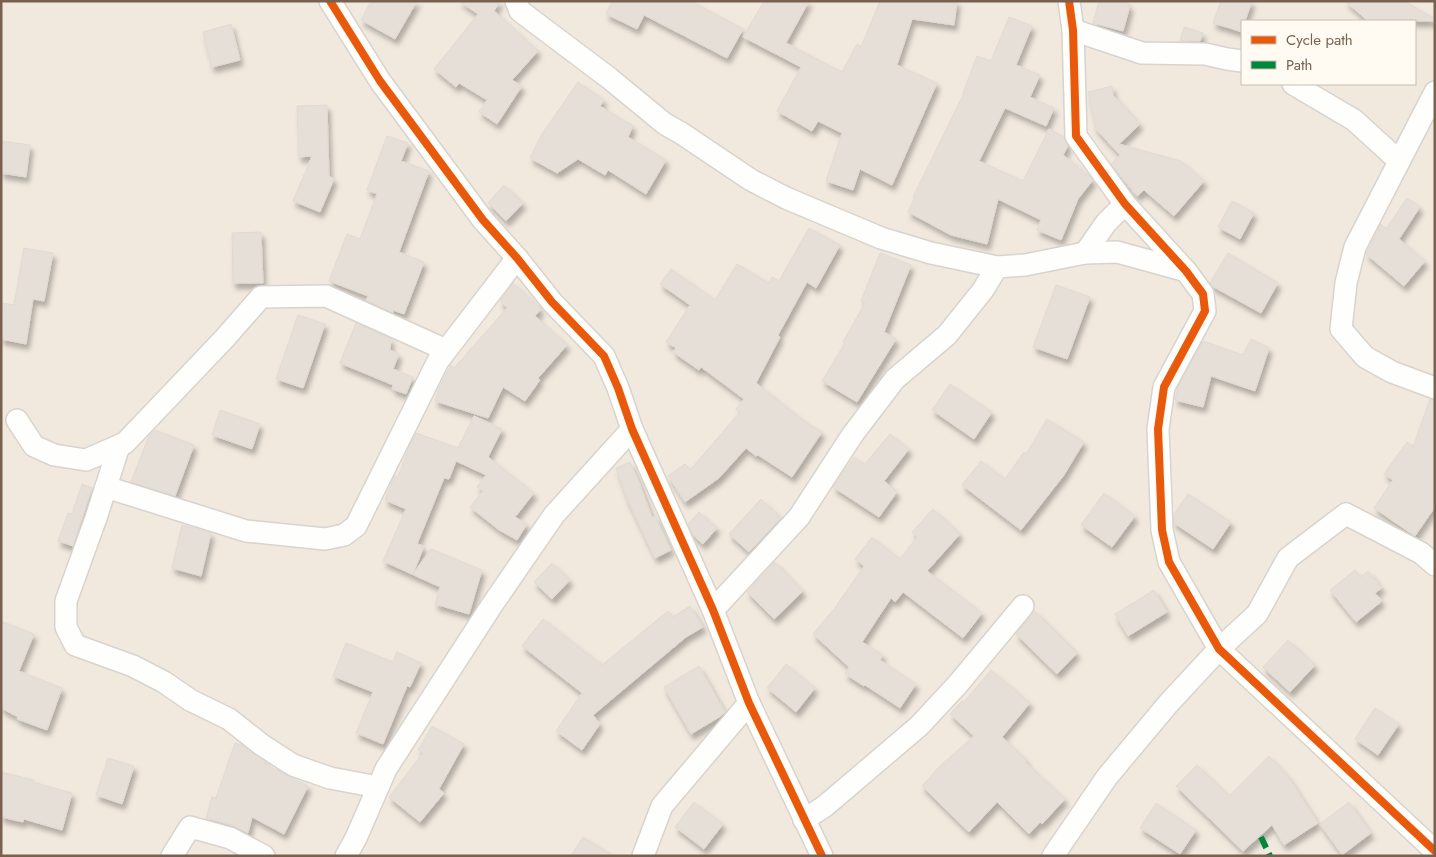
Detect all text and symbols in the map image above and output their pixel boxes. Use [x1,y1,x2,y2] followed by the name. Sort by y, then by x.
[1241,20,1416,85] legend
[1286,29,1353,51] text: Cycle path
[1286,54,1312,76] text: Path

